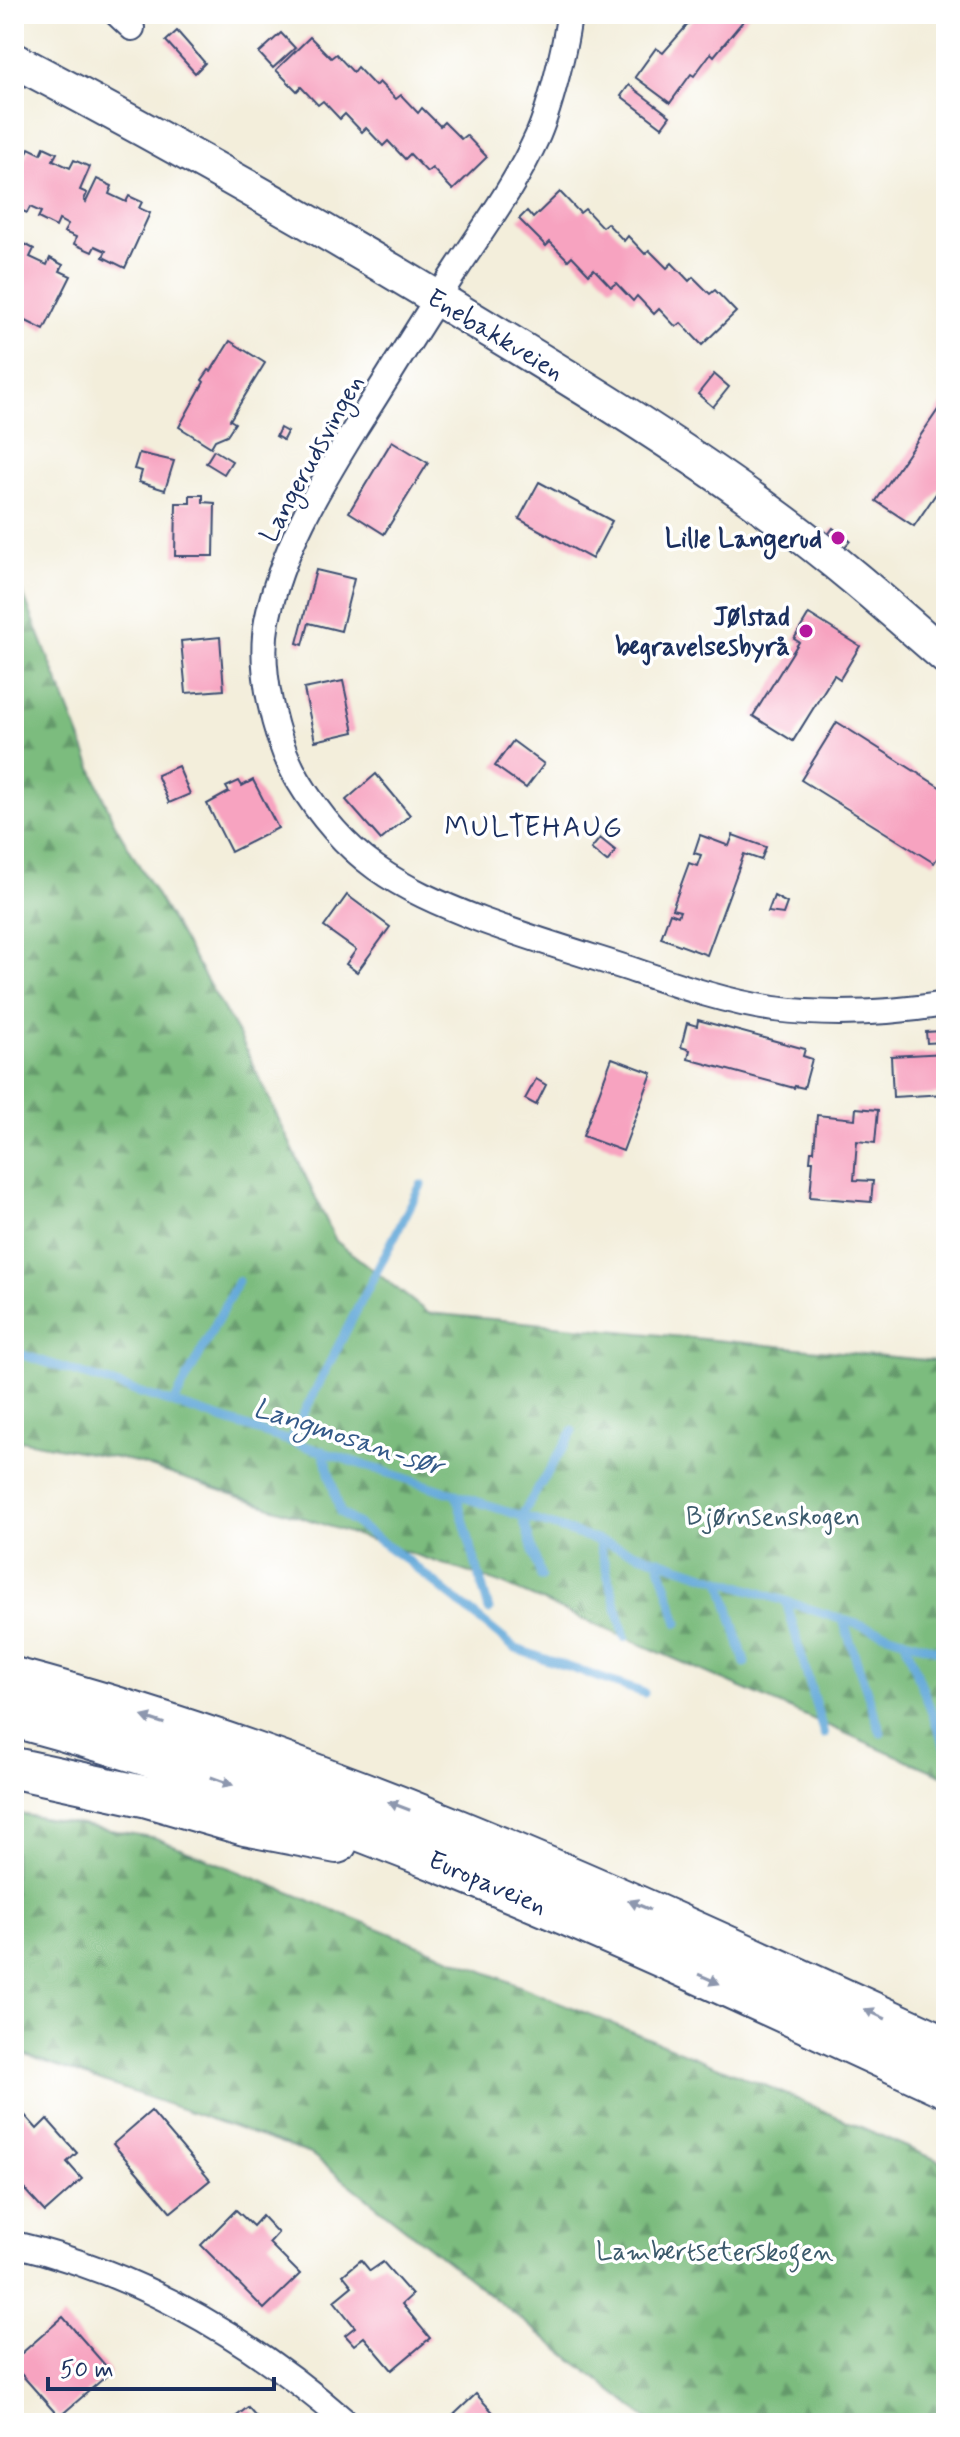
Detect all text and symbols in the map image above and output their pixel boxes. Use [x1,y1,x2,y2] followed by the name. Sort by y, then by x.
[420,282,570,390] street label: Enebakkveien
[253,369,375,550] street label: Langerudsvingen
[665,523,822,560] place label: Lille Langerud
[829,529,847,547] marker: Lille Langerud
[615,601,790,666] place label: Jølstad begravelsesbyrå
[797,622,815,640] marker: Jølstad begravelsesbyrå
[444,810,624,847] district label: MULTEHAUG
[248,1390,451,1489] water label: Langmosan-sør
[686,1501,860,1535] park label: Bjørnsenskogen
[141,1713,165,1726] one-way arrow
[210,1776,234,1788] one-way arrow
[386,1799,410,1812] one-way arrow
[423,1844,552,1924] street label: Europaveien
[627,1899,651,1912] one-way arrow
[697,1972,721,1985] one-way arrow
[863,2007,887,2021] one-way arrow
[596,2236,834,2273] park label: Lambertseterskogen
[48,2341,274,2391] scale bar
[60,2355,114,2386] text: 50 m

